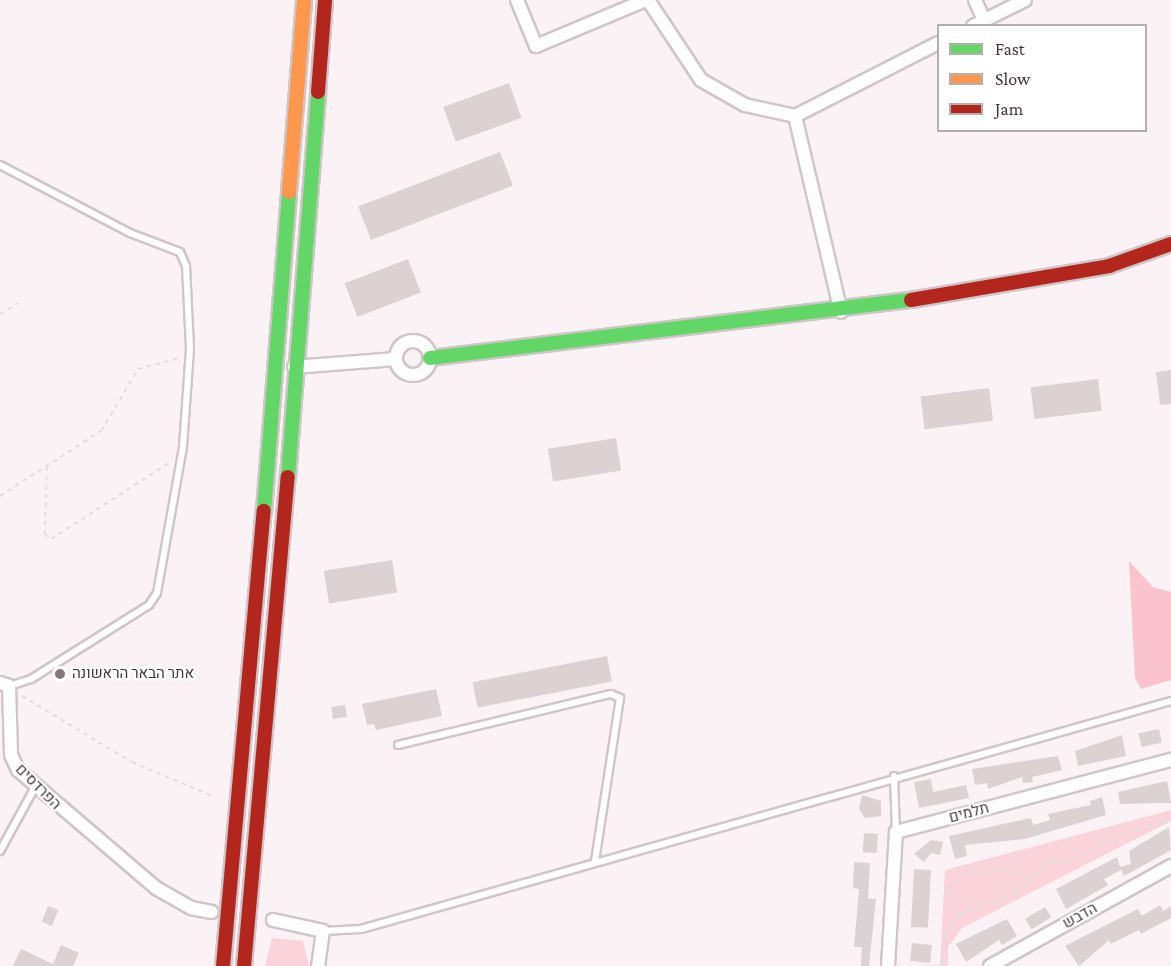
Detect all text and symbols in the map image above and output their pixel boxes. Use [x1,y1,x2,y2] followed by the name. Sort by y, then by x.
[937,24,1147,132] legend
[995,39,1025,59] text: Fast
[995,69,1030,89] text: Slow
[995,99,1023,119] text: Jam
[72,665,194,683] place label: אתר הבאר הראשונה
[53,667,67,681] marker: אתר הבאר הראשונה
[11,760,65,814] street label: הפרדסים
[947,799,991,827] street label: תלמים
[1060,899,1100,933] street label: הדבש

